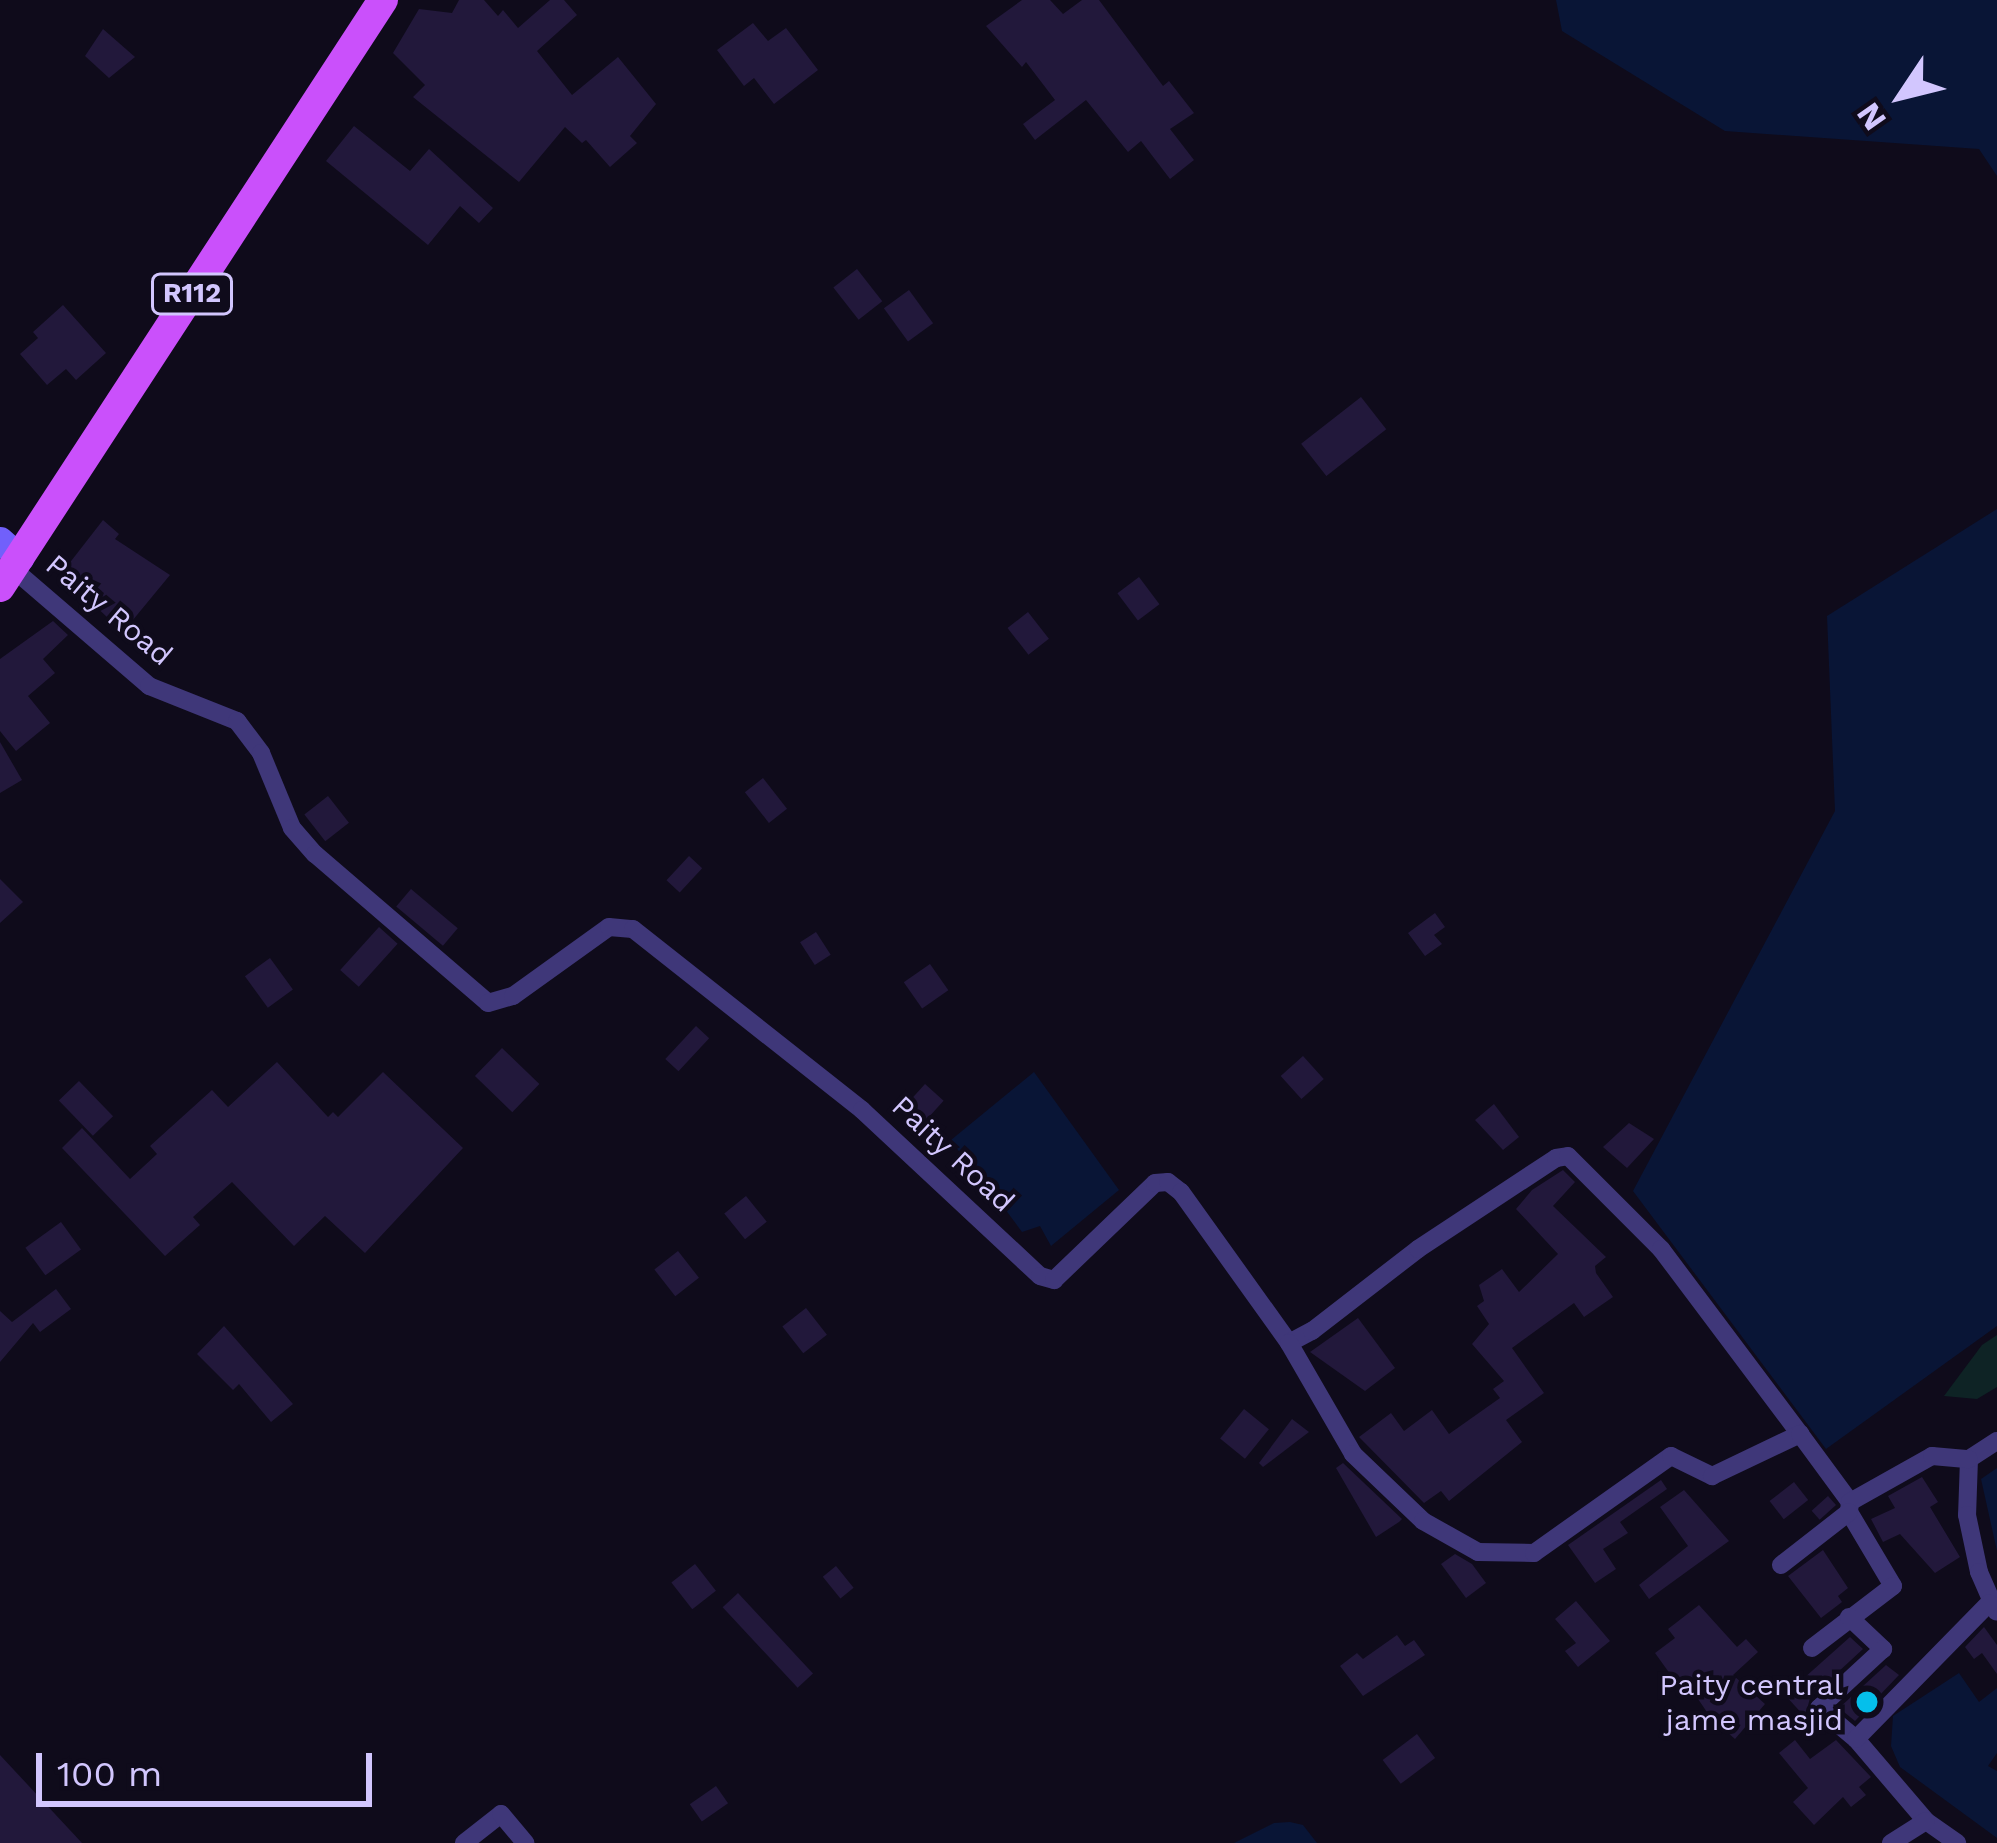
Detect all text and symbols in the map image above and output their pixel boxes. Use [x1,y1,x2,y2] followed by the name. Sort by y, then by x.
[1841,36,1961,156] north arrow
[1848,96,1894,138] text: N
[150,273,234,315] road number: R112
[38,546,180,674] street label: Paity Road
[884,1088,1022,1220] street label: Paity Road
[1658,1667,1843,1738] place label: Paity central jame masjid
[1854,1689,1880,1715] marker: Paity central jame masjid
[42,1729,378,1803] scale bar
[57,1753,162,1795] text: 100 m

